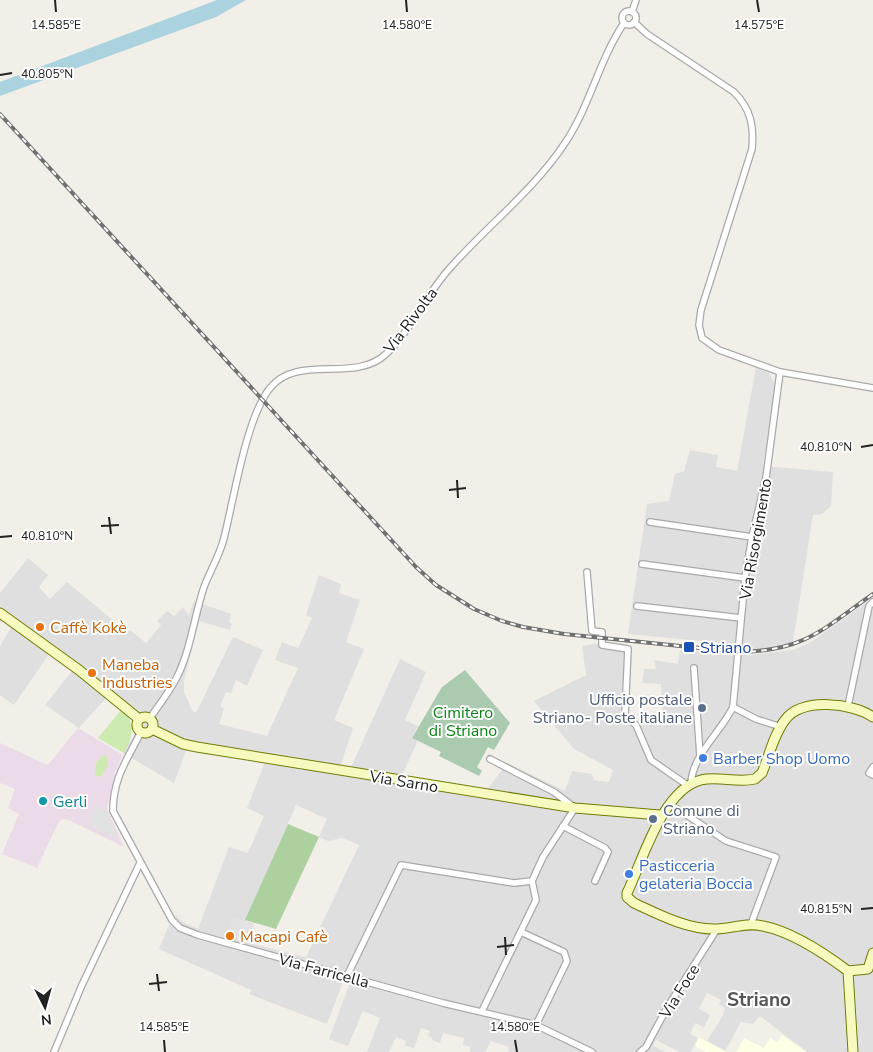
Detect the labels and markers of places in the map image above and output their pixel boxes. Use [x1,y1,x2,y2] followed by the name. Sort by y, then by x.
[50,617,127,639] place label: Caffè Kokè
[34,621,46,633] marker: Caffè Kokè
[700,637,751,659] place label: Striano
[682,640,696,654] marker: Striano
[102,654,172,694] place label: Maneba Industries
[86,667,98,679] marker: Maneba Industries
[533,689,692,729] place label: Ufficio postale Striano- Poste italiane
[696,702,708,714] marker: Ufficio postale Striano- Poste italiane
[713,748,850,770] place label: Barber Shop Uomo
[697,752,709,764] marker: Barber Shop Uomo
[53,791,87,813] place label: Gerli
[37,795,49,807] marker: Gerli
[663,800,740,840] place label: Comune di Striano
[647,813,659,825] marker: Comune di Striano
[639,855,753,895] place label: Pasticceria gelateria Boccia
[623,868,635,880] marker: Pasticceria gelateria Boccia
[240,926,328,948] place label: Macapi Cafè
[224,930,236,942] marker: Macapi Cafè

